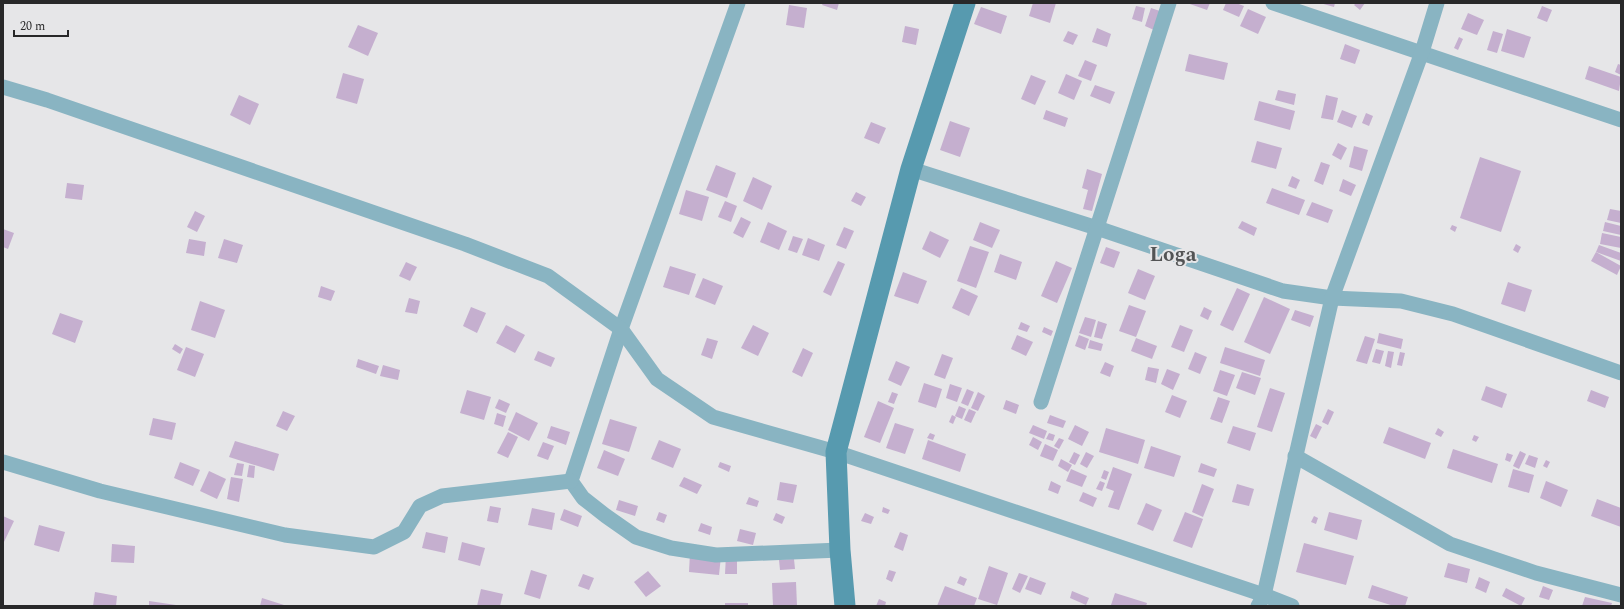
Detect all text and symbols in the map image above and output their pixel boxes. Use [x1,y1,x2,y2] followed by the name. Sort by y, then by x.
[14,12,68,38] scale bar
[20,17,45,36] text: 20 m
[1149,239,1197,271] district label: Loga

